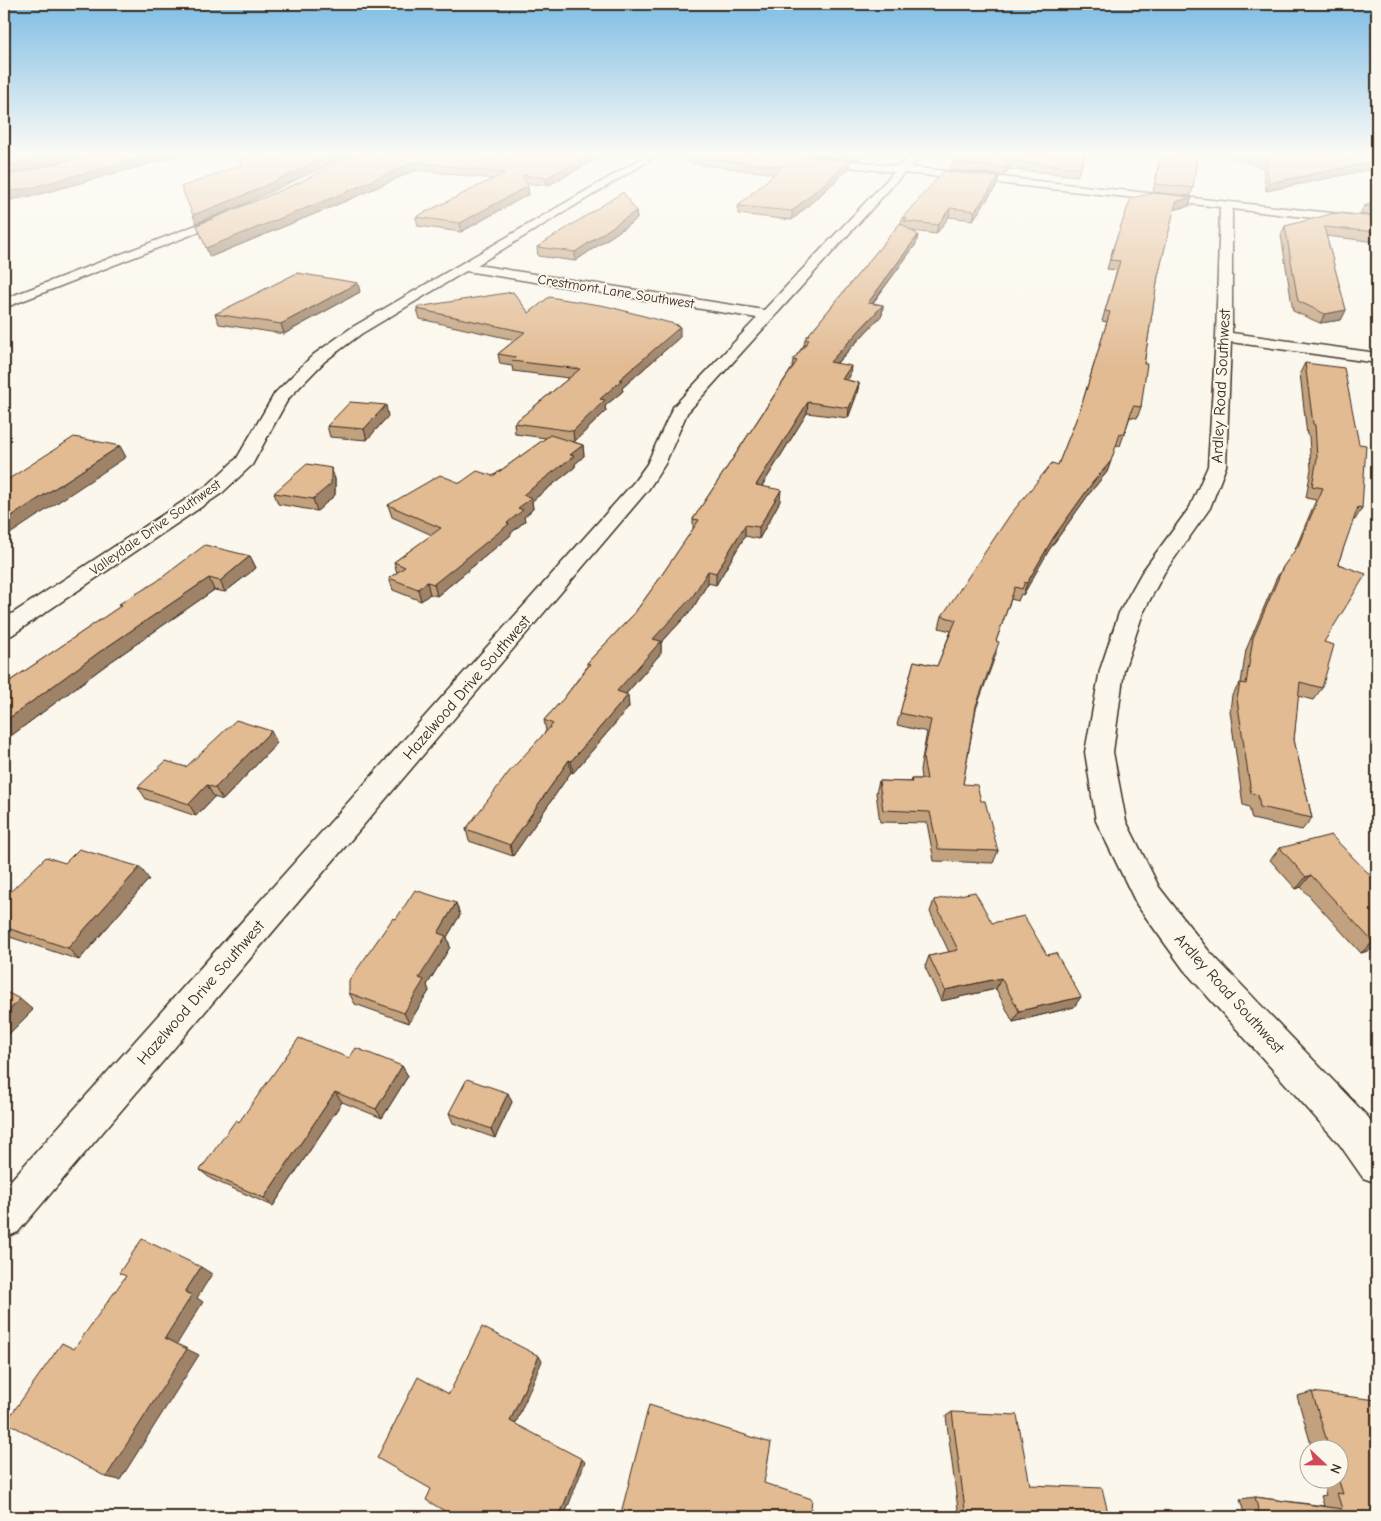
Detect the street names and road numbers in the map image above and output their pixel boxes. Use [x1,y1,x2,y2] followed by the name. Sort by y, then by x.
[536,271,696,312] street label: Crestmont Lane Southwest
[1208,308,1234,464] street label: Ardley Road Southwest
[86,475,225,579] street label: Valleydale Drive Southwest
[399,612,534,763] street label: Hazelwood Drive Southwest
[133,917,268,1068] street label: Hazelwood Drive Southwest
[1171,930,1288,1057] street label: Ardley Road Southwest

